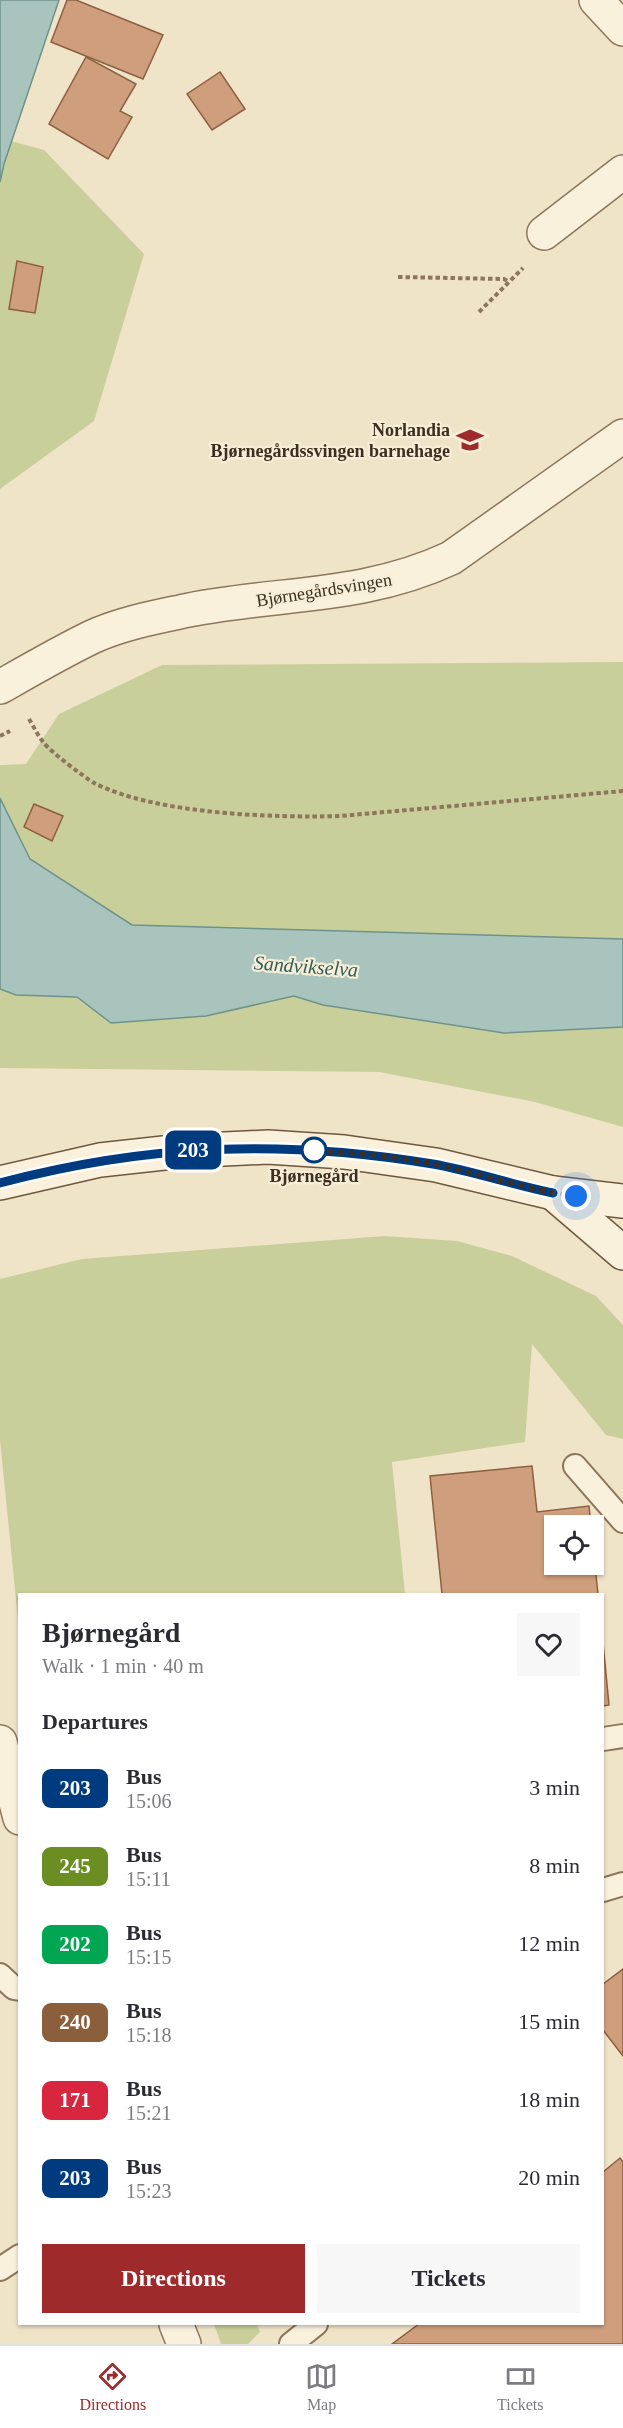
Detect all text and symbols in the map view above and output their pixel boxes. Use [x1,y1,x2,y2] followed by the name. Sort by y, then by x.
[210,420,450,461] place label: Norlandia Bjørnegårdssvingen barnehage
[455,425,485,455] school or university icon: Norlandia Bjørnegårdssvingen barnehage
[255,569,393,611] street label: Bjørnegårdsvingen
[253,951,359,981] water label: Sandvikselva
[158,1130,228,1170] line badge: 203
[301,1137,327,1163] marker: Bjørnegård
[177,1138,209,1162] text: 203
[270,1166,359,1186] place label: Bjørnegård
[561,1181,591,1211] your location
[544,1515,604,1575] map controls
[544,1515,604,1575] button: locate
[517,1613,580,1676] button: heart
[42,1617,180,1648] text: Bjørnegård
[42,1655,204,1677] text: Walk · 1 min · 40 m
[42,1709,148,1734] text: Departures
[126,1764,161,1789] text: Bus
[529,1775,580,1800] text: 3 min
[59,1776,91,1800] text: 203
[126,1790,172,1812] text: 15:06
[126,1842,161,1867] text: Bus
[529,1853,580,1878] text: 8 min
[59,1854,91,1878] text: 245
[126,1868,171,1890] text: 15:11
[126,1920,161,1945] text: Bus
[518,1931,580,1956] text: 12 min
[59,1932,91,1956] text: 202
[126,1946,172,1968] text: 15:15
[126,1998,161,2023] text: Bus
[518,2009,580,2034] text: 15 min
[59,2010,91,2034] text: 240
[126,2024,172,2046] text: 15:18
[126,2076,161,2101] text: Bus
[518,2087,580,2112] text: 18 min
[59,2088,91,2112] text: 171
[126,2102,172,2124] text: 15:21
[126,2154,161,2179] text: Bus
[518,2165,580,2190] text: 20 min
[59,2166,91,2190] text: 203
[126,2180,172,2202] text: 15:23
[42,2244,305,2313] button: Directions
[317,2244,580,2313] button: Tickets
[79,2360,146,2414] tab: Directions
[305,2360,338,2414] tab: Map
[497,2360,544,2414] tab: Tickets

